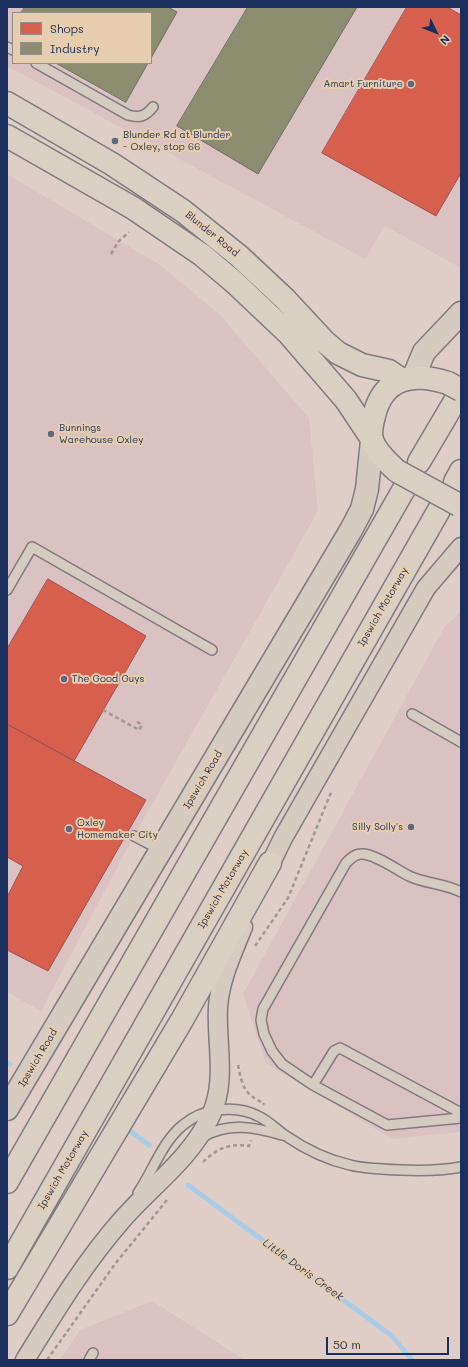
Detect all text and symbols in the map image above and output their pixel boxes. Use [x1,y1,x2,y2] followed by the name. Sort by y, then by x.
[12,12,152,64] legend
[416,12,456,52] north arrow
[50,20,84,36] text: Shops
[437,32,454,48] text: N
[50,40,99,56] text: Industry
[324,78,403,90] place label: Amart Furniture
[406,79,416,89] marker: Amart Furniture
[123,129,231,152] place label: Blunder Rd at Blunder - Oxley, stop 66
[110,136,120,146] marker: Blunder Rd at Blunder - Oxley, stop 66
[183,209,241,259] street label: Blunder Road
[59,422,143,446] place label: Bunnings Warehouse Oxley
[46,429,56,439] marker: Bunnings Warehouse Oxley
[355,565,411,649] street label: Ipswich Motorway
[72,673,144,685] place label: The Good Guys
[59,674,69,684] marker: The Good Guys
[181,749,225,811] street label: Ipswich Road
[77,817,158,840] place label: Oxley Homemaker City
[352,821,403,833] place label: Silly Solly's
[406,822,416,832] marker: Silly Solly's
[64,824,74,834] marker: Oxley Homemaker City
[195,847,251,931] street label: Ipswich Motorway
[16,1027,60,1089] street label: Ipswich Road
[35,1128,91,1212] street label: Ipswich Motorway
[260,1236,346,1304] water label: Little Doris Creek
[328,1329,451,1355] scale bar
[333,1336,361,1352] text: 50 m

